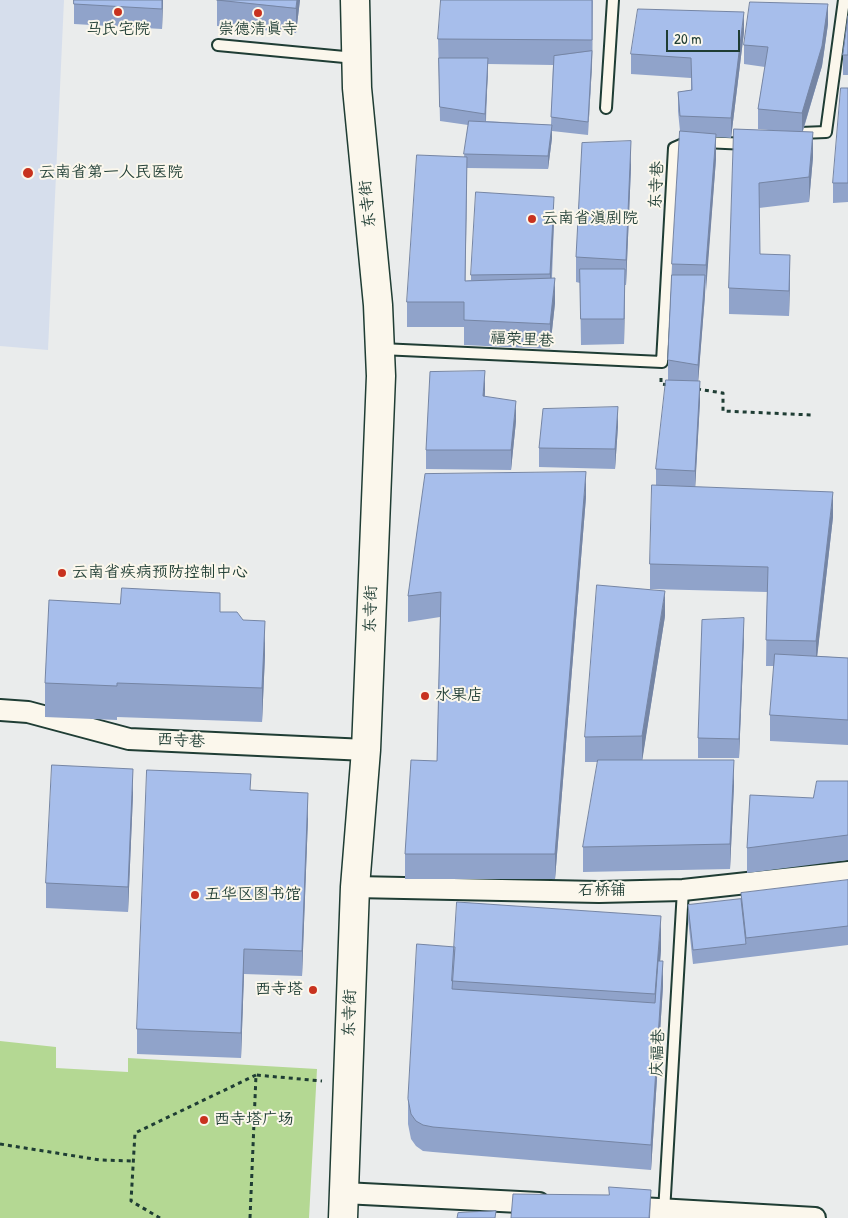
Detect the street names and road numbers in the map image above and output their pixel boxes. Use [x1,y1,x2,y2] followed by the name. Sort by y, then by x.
[646,161,668,209] street label: 东寺巷
[356,179,380,229] street label: 东寺街
[490,329,554,351] street label: 福荣里巷
[361,585,381,633] street label: 东寺街
[157,730,205,752] street label: 西寺巷
[578,881,626,901] street label: 石桥铺
[340,989,360,1037] street label: 东寺街
[647,1029,669,1077] street label: 庆福巷

